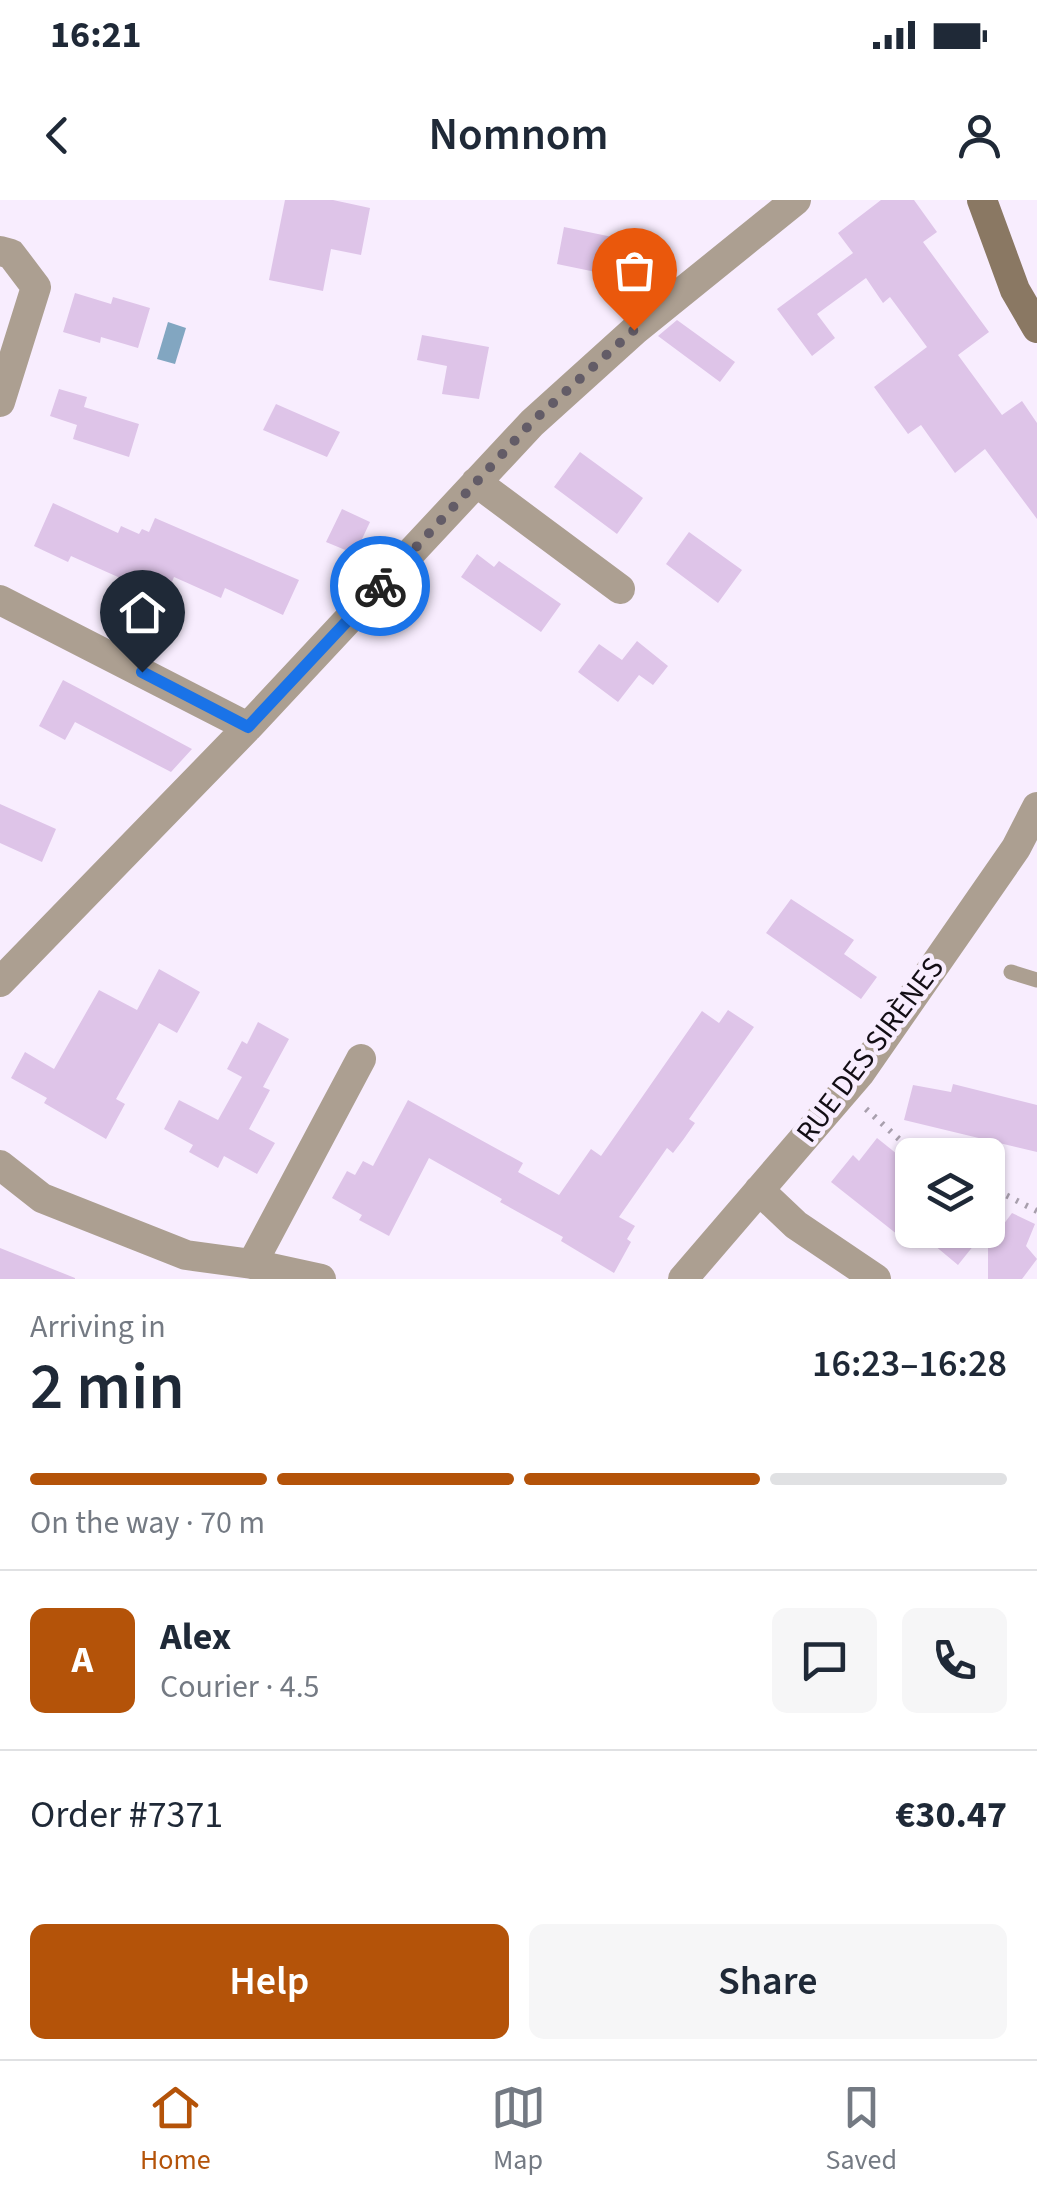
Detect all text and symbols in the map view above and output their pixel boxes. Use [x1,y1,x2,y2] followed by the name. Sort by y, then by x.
[50,8,142,62] text: 16:21
[428,103,609,167] text: Nomnom
[30,108,85,163] icon: back
[952,108,1007,163] icon: person
[592,228,677,331] pin
[607,243,662,298] icon: bag
[330,536,430,636] courier
[353,559,408,614] icon: bike
[100,570,185,673] pin
[115,585,170,640] icon: home
[786,948,954,1152] street label: RUE DES SIRÈNES
[895,1138,1005,1248] map controls
[895,1138,1005,1248] button: layers
[30,1304,166,1350] text: Arriving in
[812,1337,1007,1391] text: 16:23–16:28
[30,1341,185,1434] text: 2 min
[30,1500,265,1546] text: On the way · 70 m
[772,1608,877,1713] button: chat
[902,1608,1007,1713] button: phone
[160,1610,231,1664] text: Alex
[72,1633,93,1687] text: A
[160,1664,320,1710] text: Courier · 4.5
[30,1788,223,1842] text: Order #7371
[895,1788,1007,1842] text: €30.47
[30,1924,509,2039] button: Help
[529,1924,1007,2039] button: Share
[140,2080,211,2180] tab: Home
[491,2080,546,2180] tab: Map
[826,2080,897,2180] tab: Saved

